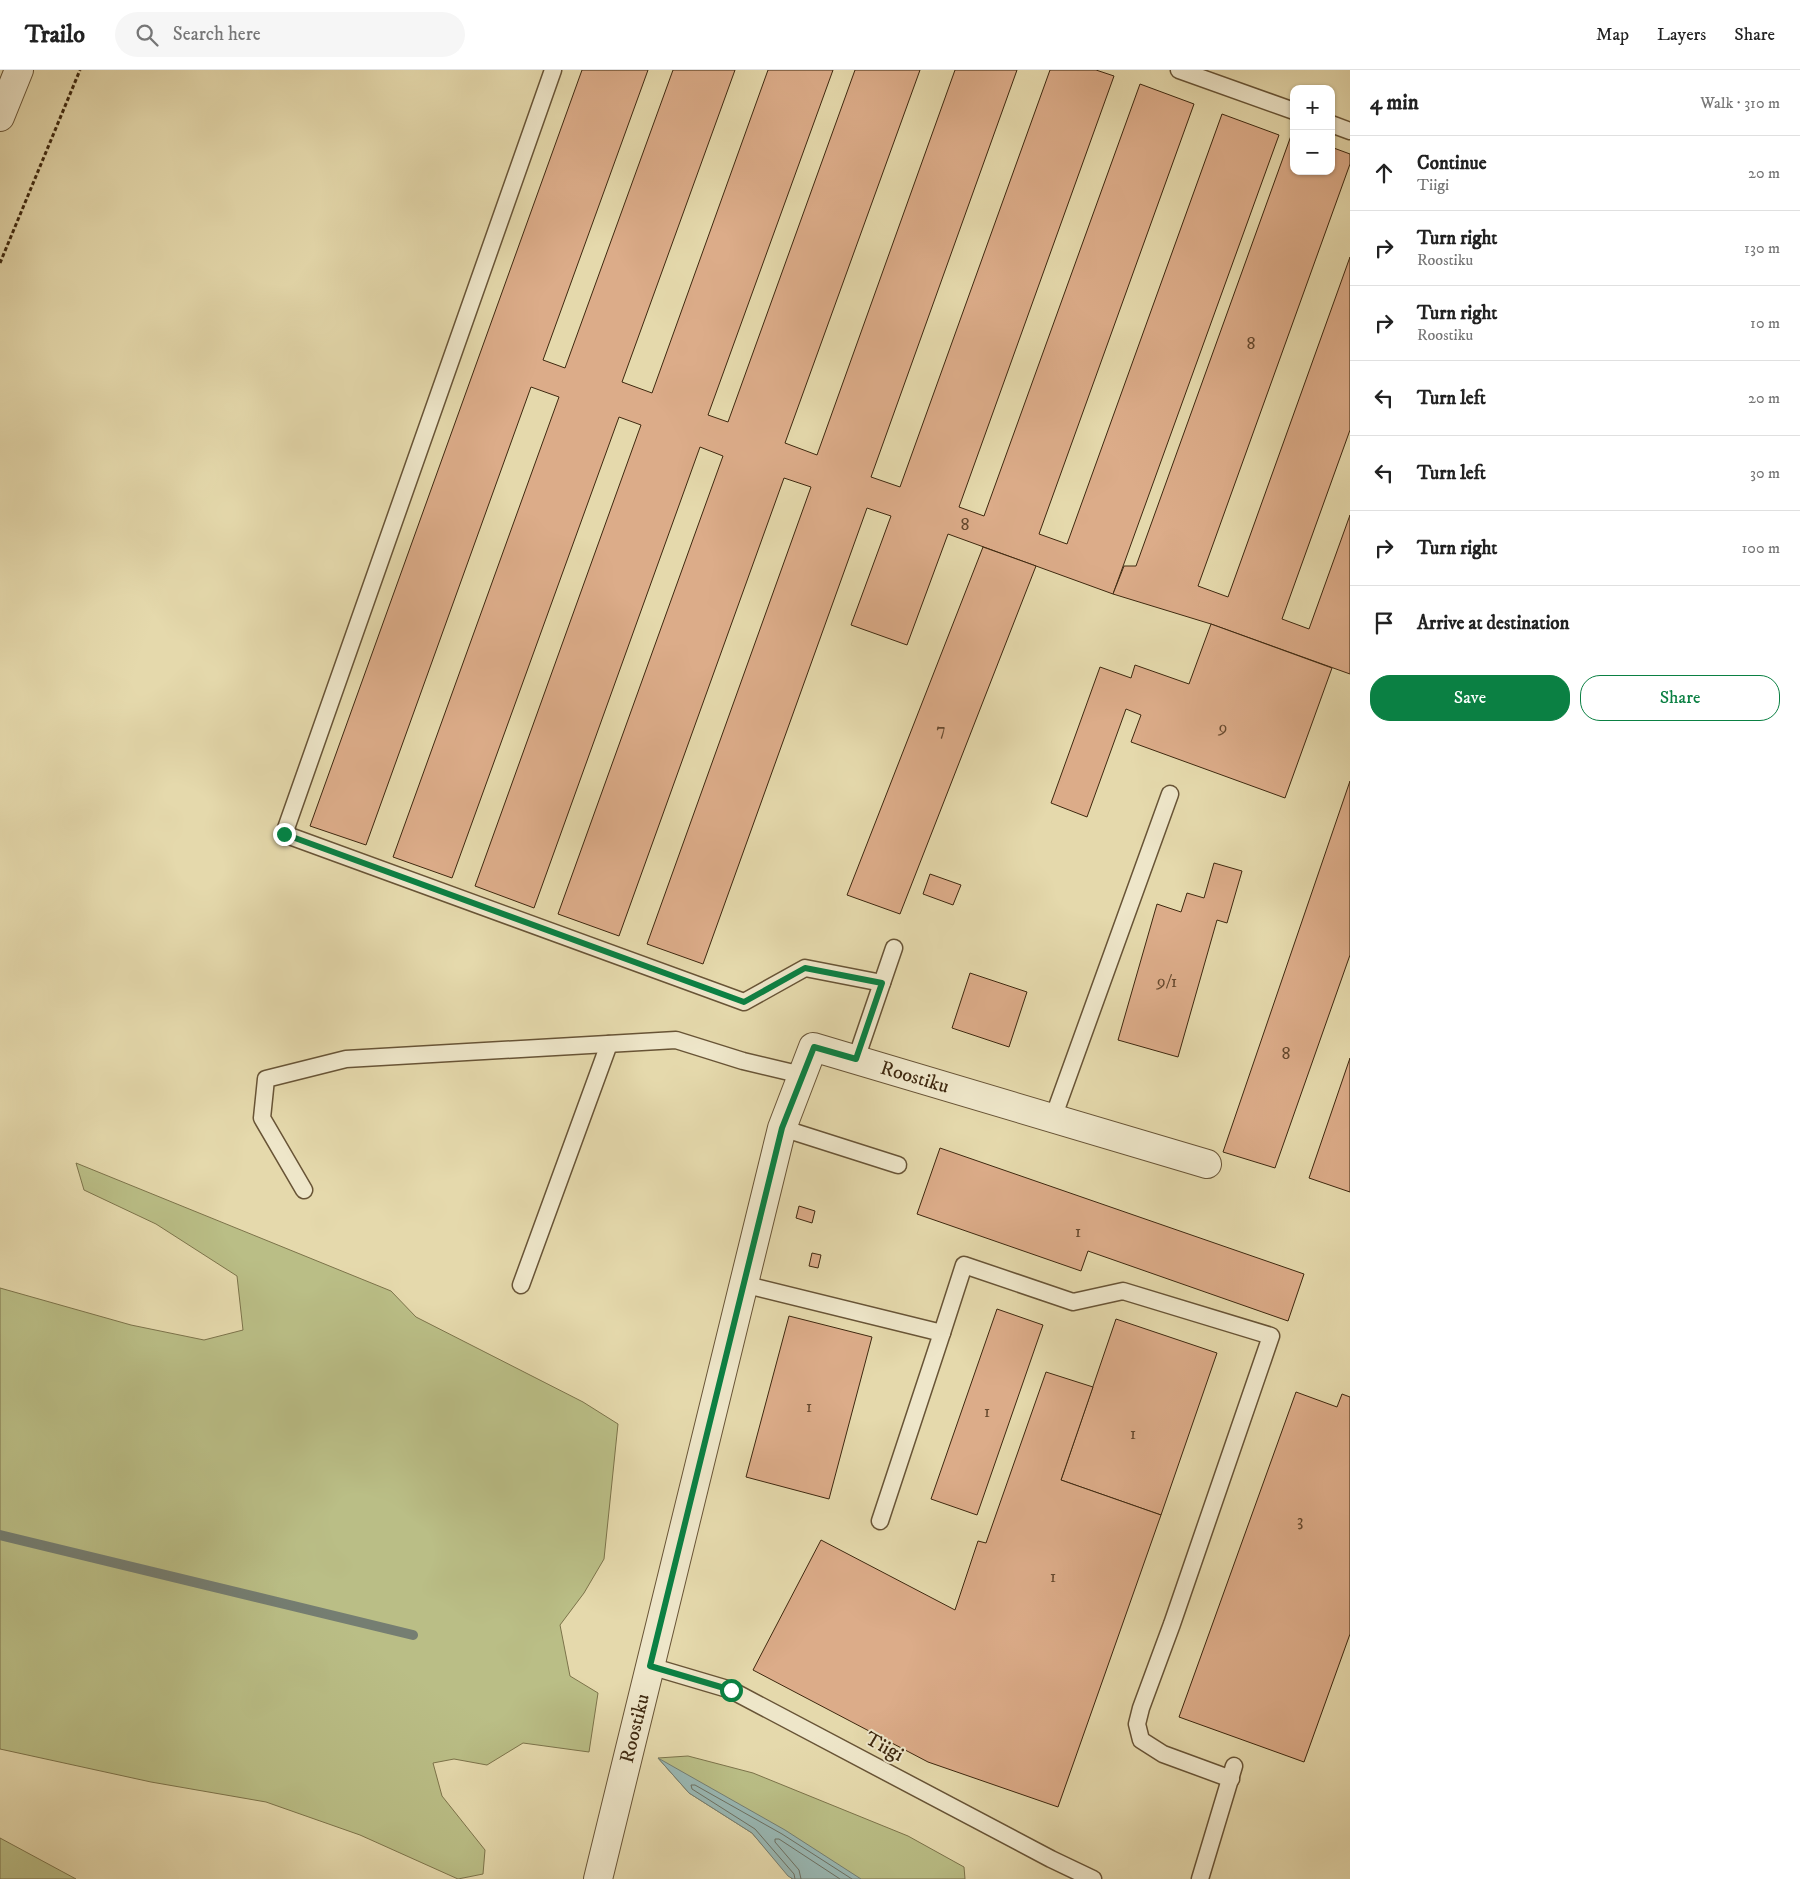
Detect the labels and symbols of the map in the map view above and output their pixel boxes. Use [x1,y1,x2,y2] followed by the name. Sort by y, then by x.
[1246,333,1256,355] house number: 8
[960,514,970,536] house number: 8
[1218,717,1227,739] house number: 9
[936,719,946,741] house number: 7
[273,823,296,846] route end
[1156,971,1177,993] house number: 9/1
[1281,1043,1291,1065] house number: 8
[877,1055,952,1099] street label: Roostiku
[1075,1221,1081,1243] house number: 1
[806,1396,812,1418] house number: 1
[984,1401,990,1423] house number: 1
[1130,1423,1136,1445] house number: 1
[1297,1510,1303,1532] house number: 3
[1050,1566,1056,1588] house number: 1
[720,1679,743,1702] route start
[614,1691,655,1766] street label: Roostiku
[860,1727,908,1767] street label: Tiigi

